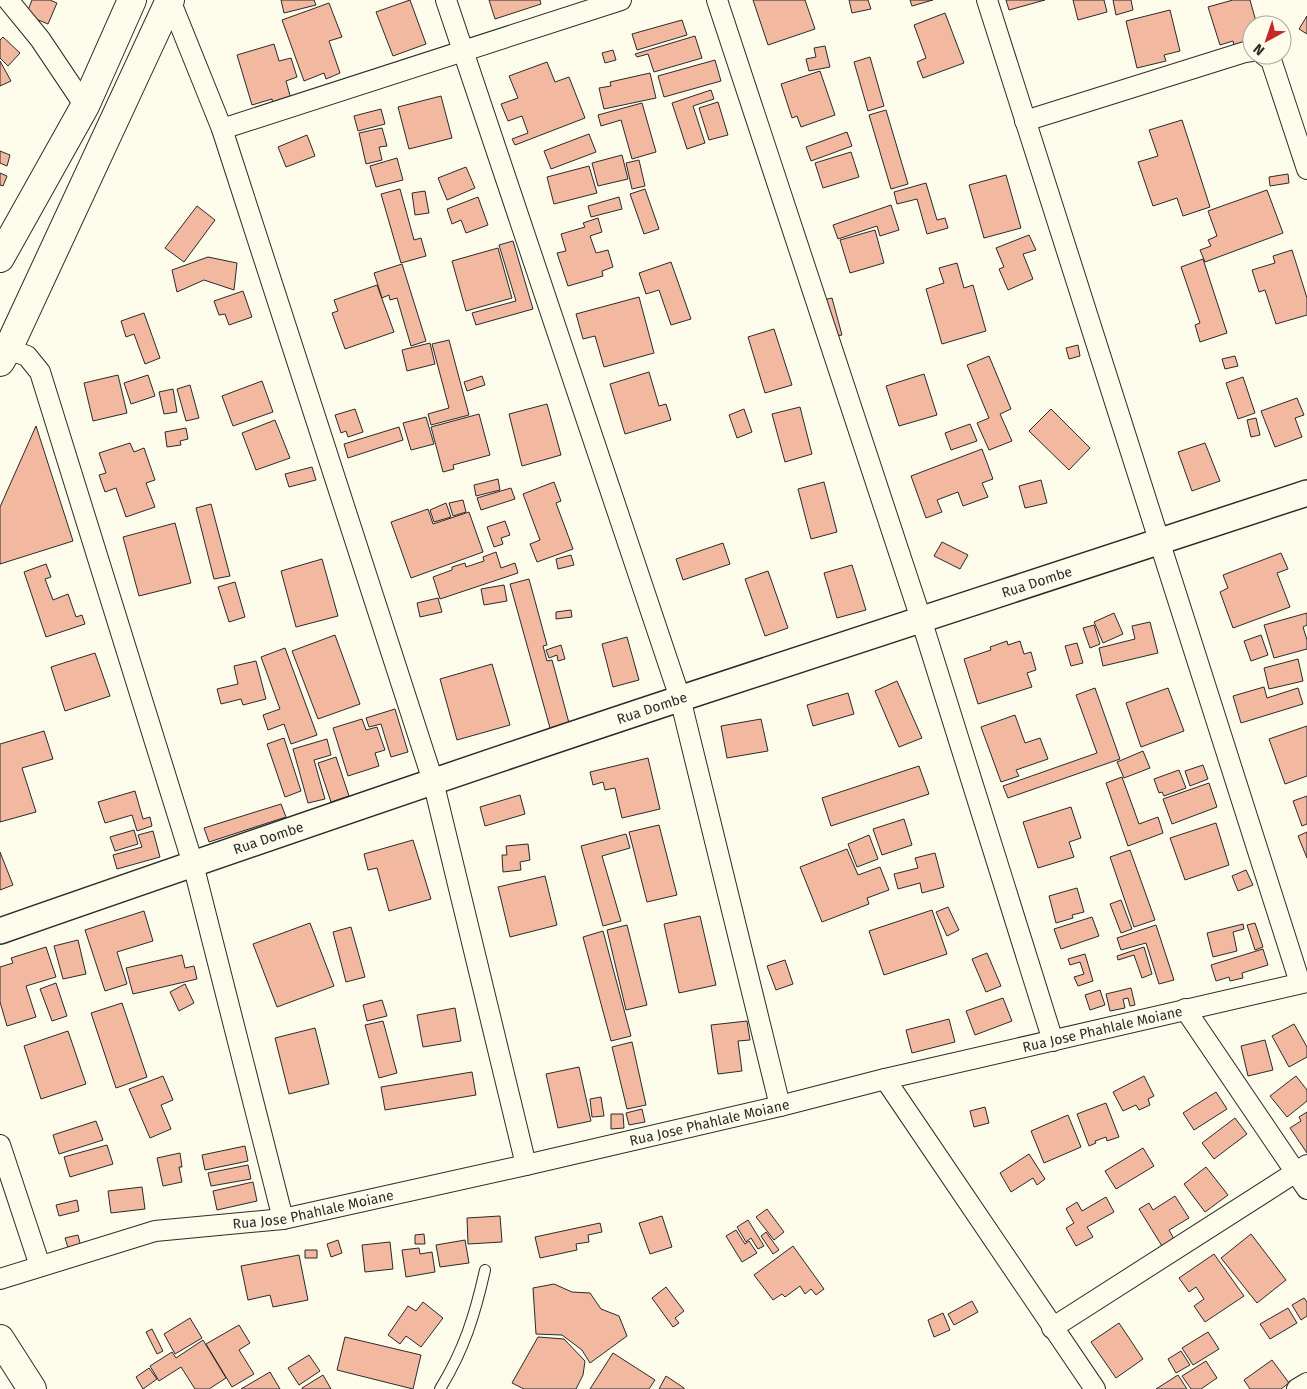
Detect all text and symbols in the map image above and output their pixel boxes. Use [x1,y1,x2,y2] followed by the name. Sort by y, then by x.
[1242,15,1292,65] north arrow
[1250,40,1268,59] text: N
[999,563,1074,602] street label: Rua Dombe
[615,689,689,728] street label: Rua Dombe
[231,818,306,858] street label: Rua Dombe
[1021,1003,1184,1056] street label: Rua Jose Phahlale Moiane
[628,1096,791,1150] street label: Rua Jose Phahlale Moiane
[232,1187,395,1233] street label: Rua Jose Phahlale Moiane

